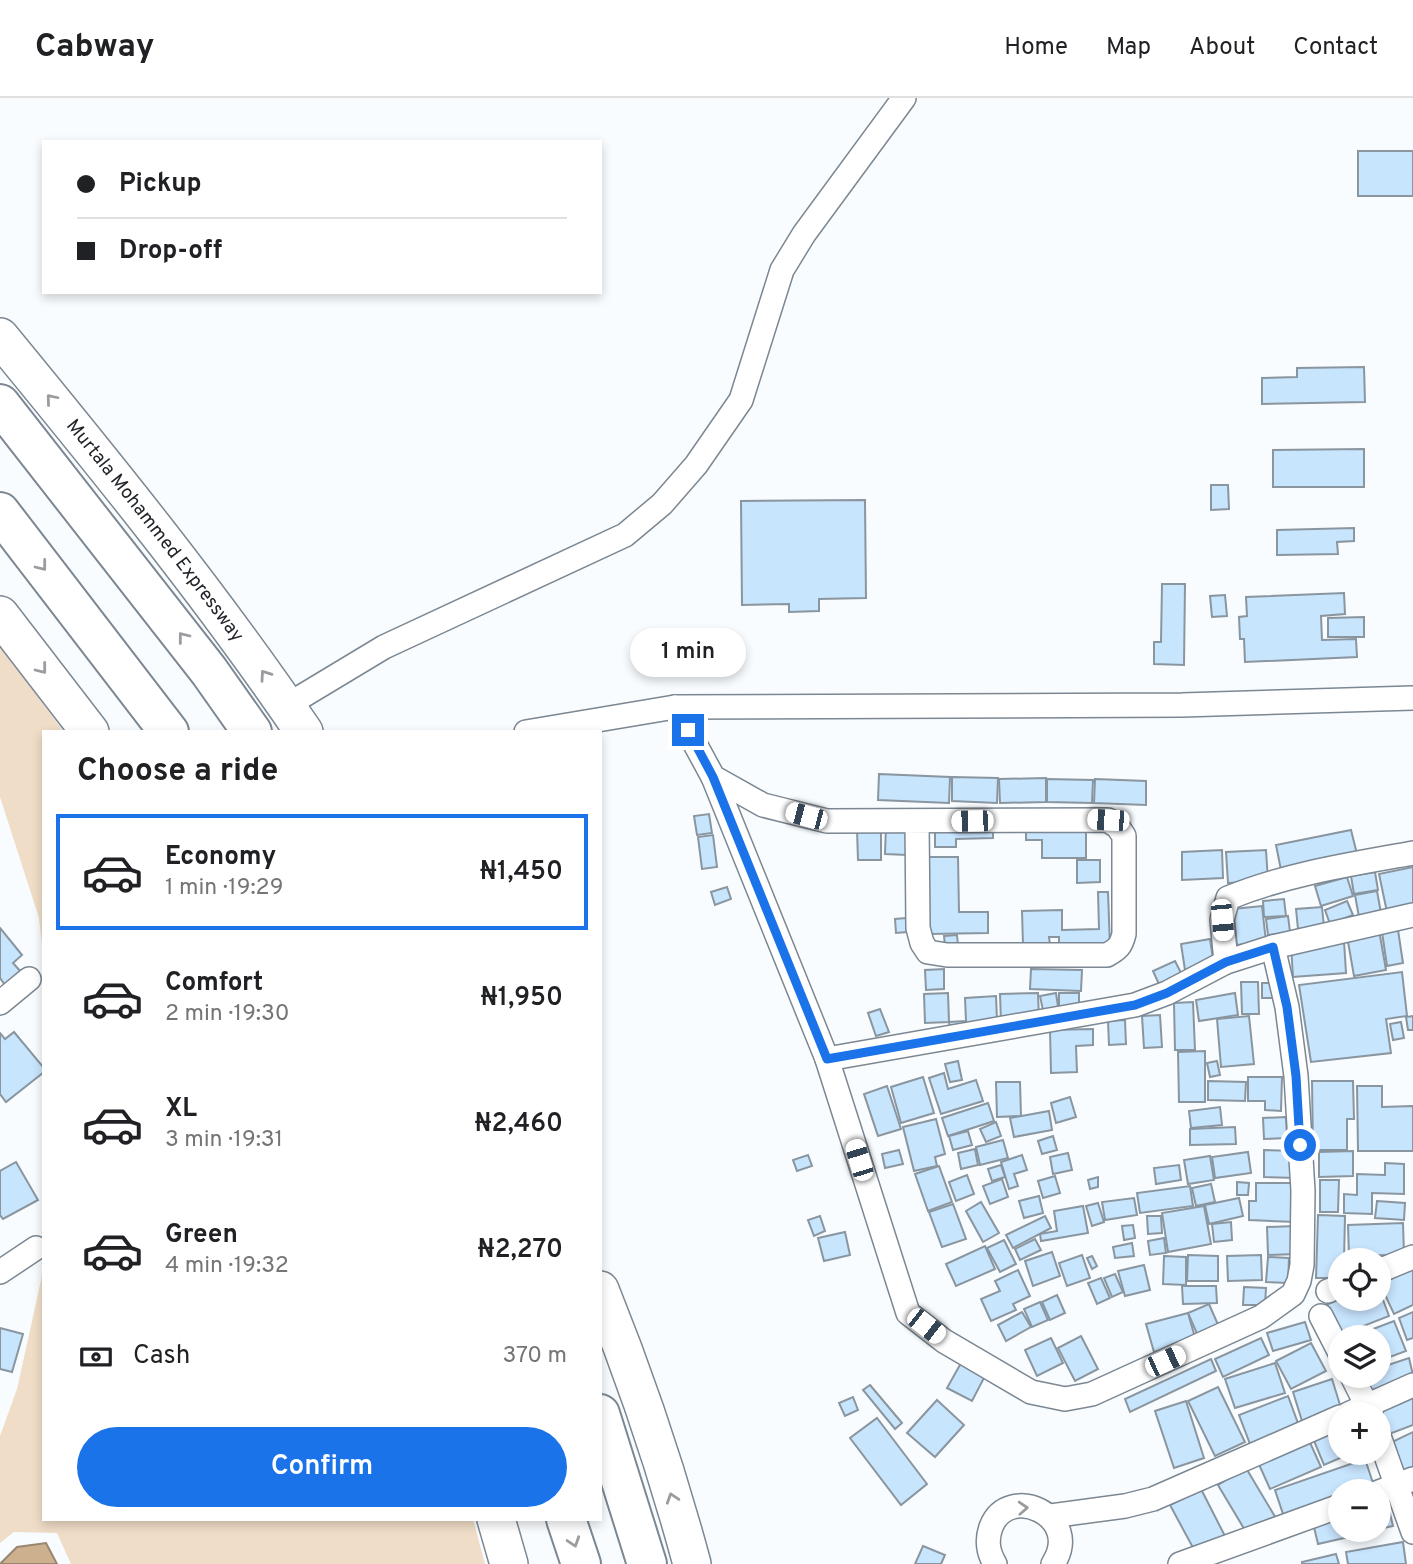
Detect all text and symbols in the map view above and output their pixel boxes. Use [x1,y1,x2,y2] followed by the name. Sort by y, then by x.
[35,27,154,69] text: Cabway
[1004,33,1068,63] text: Home
[1106,33,1151,63] text: Map
[1189,33,1255,63] text: About
[1293,33,1378,63] text: Contact
[119,168,202,201] text: Pickup
[119,235,222,268] text: Drop-off
[47,394,59,407] one-way arrow
[60,415,249,647] street label: Murtala Mohammed Expressway
[33,558,46,570] one-way arrow
[630,628,746,678] callout: 1 min
[179,632,191,645] one-way arrow
[661,638,715,667] text: 1 min
[34,661,46,674] one-way arrow
[261,670,273,683] one-way arrow
[672,714,704,746] route end
[77,752,278,792] text: Choose a ride
[783,800,830,832] car
[1087,808,1130,832] car
[951,810,994,832] car
[81,841,144,904] icon: car
[165,841,276,874] text: Economy
[480,856,563,889] text: ₦1,450
[165,874,283,903] text: 1 min · 19:29
[1210,898,1235,942] car
[81,967,144,1030] icon: car
[165,967,263,1000] text: Comfort
[481,982,563,1015] text: ₦1,950
[165,1000,289,1029] text: 2 min · 19:30
[81,1093,144,1156] icon: car
[165,1093,197,1126] text: XL
[474,1108,563,1141] text: ₦2,460
[165,1126,283,1155] text: 3 min · 19:31
[1284,1129,1316,1161] route start
[843,1137,876,1183] car
[81,1219,144,1282] icon: car
[165,1219,238,1252] text: Green
[478,1234,563,1267] text: ₦2,270
[1328,1248,1391,1542] map controls
[1328,1248,1391,1311] button: locate
[165,1252,289,1281] text: 4 min · 19:32
[903,1305,950,1347] car
[1328,1325,1391,1388] button: layers
[77,1338,115,1376] icon: cash
[133,1340,190,1373] text: Cash
[502,1342,567,1371] text: 370 m
[1142,1343,1189,1379] car
[1328,1402,1391,1465] button: +
[77,1427,567,1507] button: Confirm
[1328,1479,1391,1542] button: −
[666,1493,681,1505] one-way arrow
[1018,1501,1029,1516] one-way arrow
[566,1535,580,1547] one-way arrow

